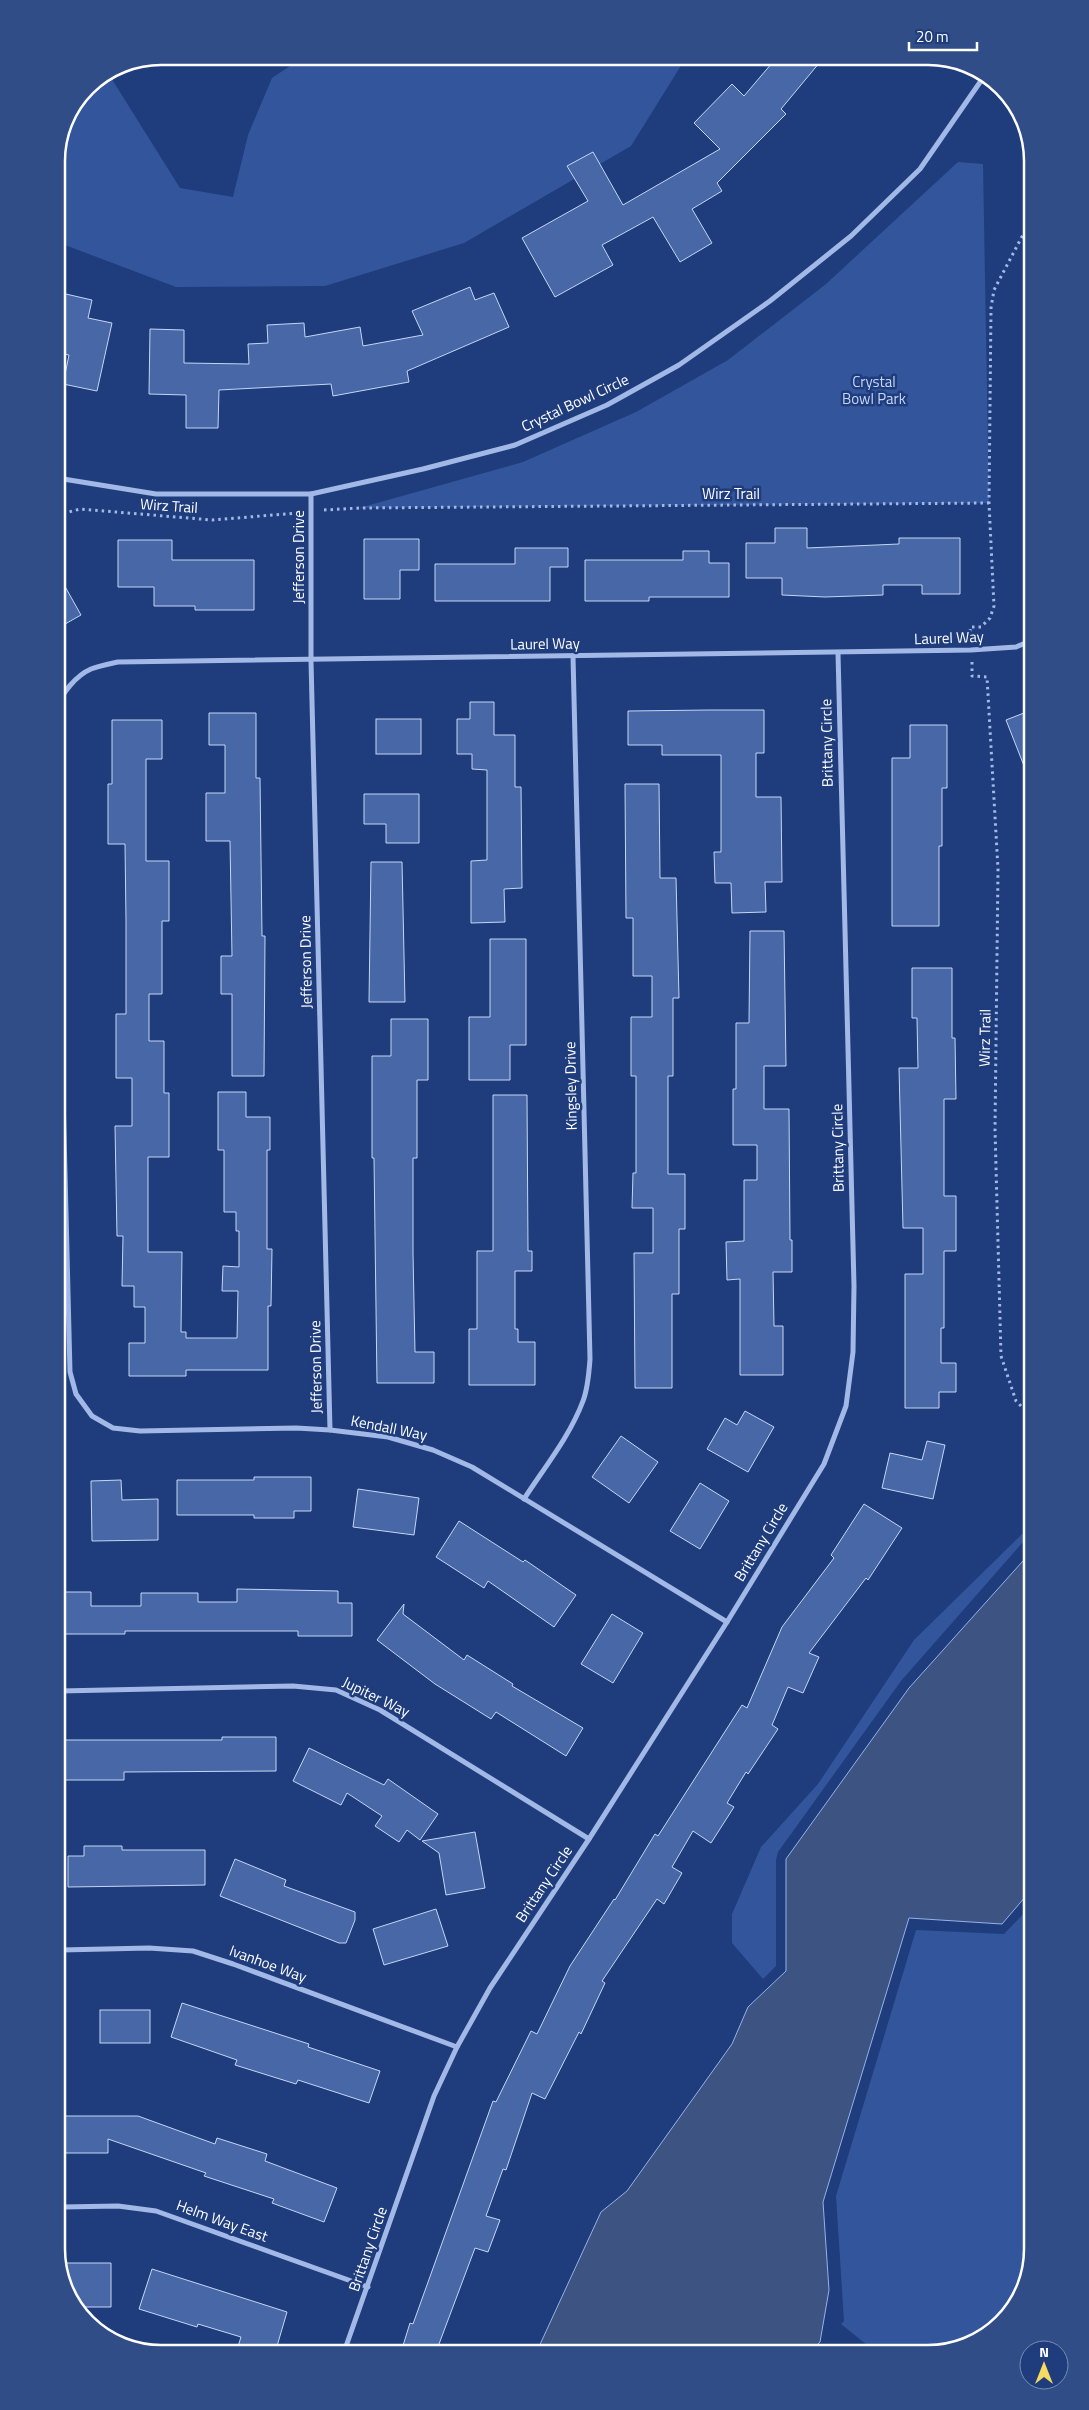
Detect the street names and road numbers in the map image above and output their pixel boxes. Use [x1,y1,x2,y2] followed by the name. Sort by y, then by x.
[517,368,632,438] street label: Crystal Bowl Circle
[702,482,760,505] street label: Wirz Trail
[139,492,199,519] street label: Wirz Trail
[287,510,310,604] street label: Jefferson Drive
[914,625,984,650] street label: Laurel Way
[510,631,580,656] street label: Laurel Way
[814,699,839,787] street label: Brittany Circle
[293,915,318,1009] street label: Jefferson Drive
[972,1009,997,1067] street label: Wirz Trail
[558,1041,583,1131] street label: Kingsley Drive
[825,1104,850,1192] street label: Brittany Circle
[303,1320,328,1414] street label: Jefferson Drive
[349,1409,429,1446] street label: Kendall Way
[728,1498,793,1586] street label: Brittany Circle
[339,1670,414,1723] street label: Jupiter Way
[509,1841,578,1927] street label: Brittany Circle
[226,1939,310,1988] street label: Ivanhoe Way
[173,2193,272,2248] street label: Helm Way East
[342,2203,393,2294] street label: Brittany Circle

